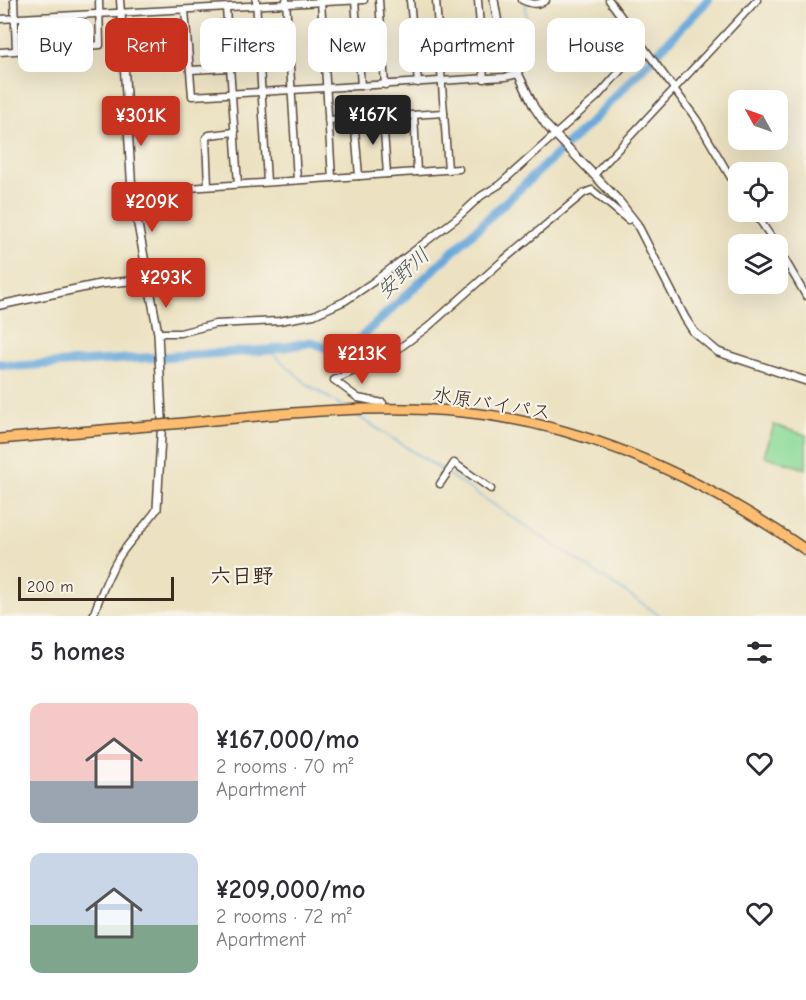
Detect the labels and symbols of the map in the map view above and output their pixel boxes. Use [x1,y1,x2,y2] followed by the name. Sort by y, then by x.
[728,90,788,150] north arrow
[331,95,415,146] pin: ¥167K
[99,96,183,147] pin: ¥301K
[110,182,194,233] pin: ¥209K
[372,243,434,303] water label: 安野川
[124,258,208,309] pin: ¥293K
[320,334,404,385] pin: ¥213K
[431,383,553,424] street label: 水原バイパス
[211,564,274,588] district label: 六日野
[18,574,174,602] scale bar

